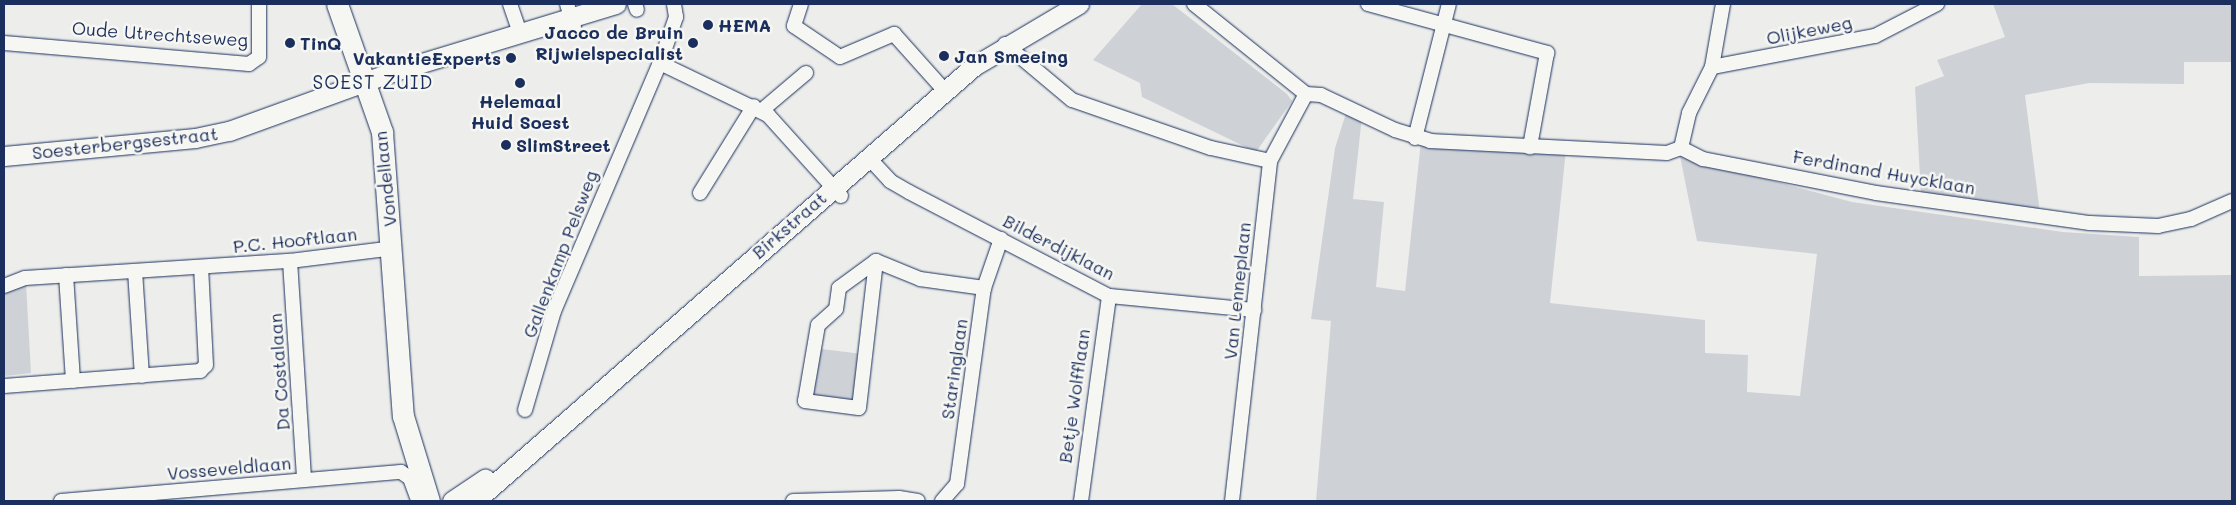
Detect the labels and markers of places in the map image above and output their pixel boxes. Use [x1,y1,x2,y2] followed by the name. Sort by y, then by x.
[718,14,771,36] place label: HEMA
[702,19,714,31] marker: HEMA
[535,22,683,64] place label: Jacco de Bruin Rijwielspecialist
[300,32,342,54] place label: TinQ
[284,37,296,49] marker: TinQ
[687,37,699,49] marker: Jacco de Bruin Rijwielspecialist
[954,45,1068,67] place label: Jan Smeeing
[353,47,501,69] place label: VakantieExperts
[938,50,950,62] marker: Jan Smeeing
[505,52,517,64] marker: VakantieExperts
[514,77,526,89] marker: Helemaal Huid Soest
[471,91,569,134] place label: Helemaal Huid Soest
[516,134,611,156] place label: SlimStreet
[500,139,512,151] marker: SlimStreet

